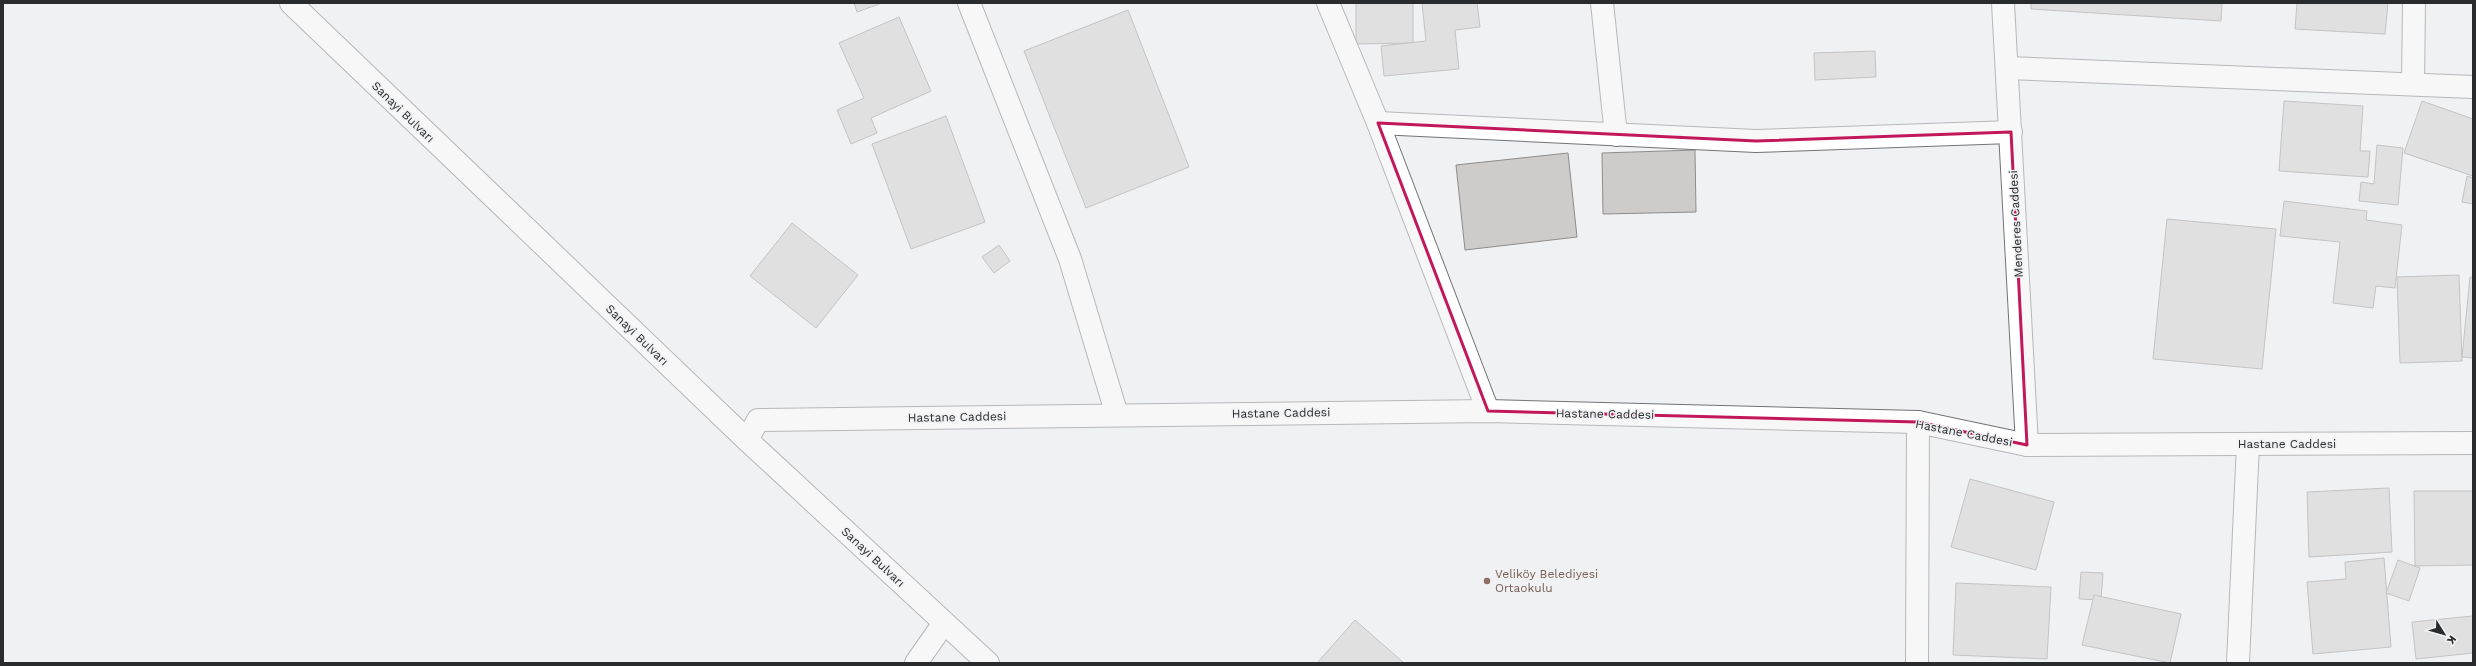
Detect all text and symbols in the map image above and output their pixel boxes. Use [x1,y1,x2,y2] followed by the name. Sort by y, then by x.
[369,79,437,145] street label: Sanayi Bulvarı
[2006,170,2026,278] street label: Menderes Caddesi
[603,302,671,368] street label: Sanayi Bulvarı
[1232,405,1330,421] street label: Hastane Caddesi
[1556,406,1654,422] street label: Hastane Caddesi
[908,409,1006,425] street label: Hastane Caddesi
[1914,417,2014,449] street label: Hastane Caddesi
[2238,437,2336,451] street label: Hastane Caddesi
[838,524,908,590] street label: Sanayi Bulvarı
[1495,567,1598,595] place label: Veliköy Belediyesi Ortaokulu
[1482,576,1492,586] marker: Veliköy Belediyesi Ortaokulu
[2424,614,2464,654] north arrow
[2444,633,2459,647] text: K

